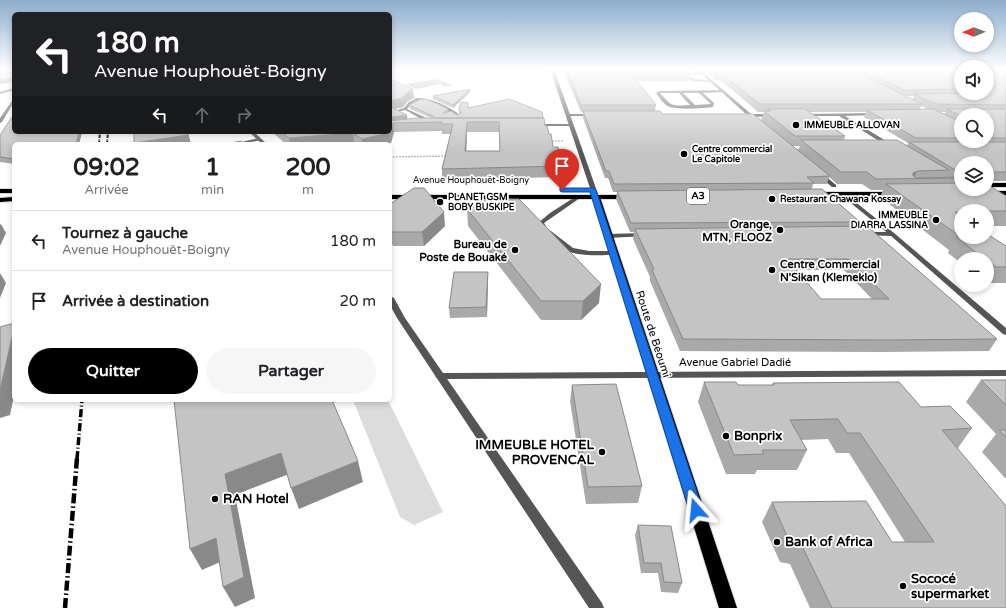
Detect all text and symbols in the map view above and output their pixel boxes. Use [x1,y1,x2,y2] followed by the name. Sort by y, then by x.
[954,12,994,52] north arrow
[954,12,994,292] map controls
[94,26,180,60] text: 180 m
[28,28,80,80] icon: left
[94,60,327,82] text: Avenue Houphouët-Boigny
[954,60,994,100] button: sound
[149,104,171,126] icon: left
[191,104,213,126] icon: ahead
[233,104,255,126] icon: right
[954,108,994,148] button: search
[791,120,801,130] marker: IMMEUBLE ALLOVAN
[804,120,900,131] place label: IMMEUBLE ALLOVAN
[692,144,772,165] place label: Centre commercial Le Capitole
[545,149,579,190] pin
[679,149,689,159] marker: Centre commercial Le Capitole
[73,153,140,182] text: 09:02
[205,153,220,182] text: 1
[285,153,331,182] text: 200
[551,155,573,177] icon: arrive
[954,156,994,196] button: layers
[413,175,529,186] street label: Avenue Houphouët-Boigny
[84,182,129,198] text: Arrivée
[201,182,224,198] text: min
[302,182,314,198] text: m
[687,188,709,204] road number: A3
[448,192,515,213] place label: PLANET GSM BOBY BUSKIPE
[767,194,777,204] marker: Restaurant Chawana Kossay
[780,194,901,205] place label: Restaurant Chawana Kossay
[435,197,445,207] marker: PLANET GSM BOBY BUSKIPE
[954,204,994,244] button: +
[851,210,928,231] place label: IMMEUBLE DIARRA LASSINA
[931,215,941,225] marker: IMMEUBLE DIARRA LASSINA
[702,218,772,244] place label: Orange, MTN, FLOOZ
[62,224,188,242] text: Tournez à gauche
[775,225,785,235] marker: Orange, MTN, FLOOZ
[28,230,50,252] icon: left
[330,232,376,250] text: 180 m
[419,238,508,264] place label: Bureau de Poste de Bouaké
[62,242,230,258] text: Avenue Houphouët-Boigny
[510,245,520,255] marker: Bureau de Poste de Bouaké
[954,252,994,292] button: −
[780,258,880,284] place label: Centre Commercial N'Sikan (Klemeklo)
[767,265,777,275] marker: Centre Commercial N'Sikan (Klemeklo)
[633,289,673,379] street label: Route de Béoumi
[28,290,50,312] icon: arrive
[62,292,209,310] text: Arrivée à destination
[339,292,376,310] text: 20 m
[28,348,198,394] button: Quitter
[206,348,376,394] button: Partager
[679,356,791,369] street label: Avenue Gabriel Dadié
[734,428,782,444] place label: Bonprix
[721,431,731,441] marker: Bonprix
[475,437,595,468] place label: IMMEUBLE HOTEL PROVENCAL
[597,447,607,457] marker: IMMEUBLE HOTEL PROVENCAL
[675,489,717,531] position arrow
[223,491,289,507] place label: RAN Hotel
[210,494,220,504] marker: RAN Hotel
[785,534,873,550] place label: Bank of Africa
[772,537,782,547] marker: Bank of Africa
[911,571,989,602] place label: Sococé supermarket
[898,581,908,591] marker: Sococé supermarket

